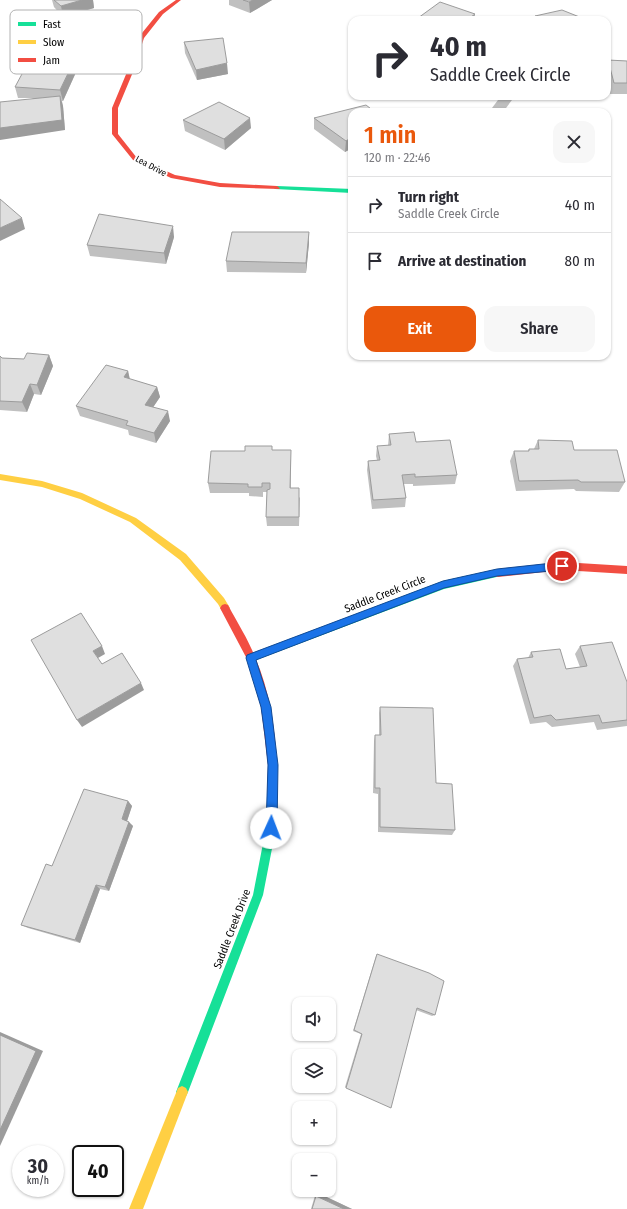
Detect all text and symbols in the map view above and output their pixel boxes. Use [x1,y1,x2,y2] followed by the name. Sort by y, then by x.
[10,10,142,74] legend
[43,18,61,31] text: Fast
[430,30,487,63] text: 40 m
[364,32,416,84] icon: right
[43,36,64,49] text: Slow
[43,54,60,67] text: Jam
[430,64,571,86] text: Saddle Creek Circle
[364,121,416,149] text: 1 min
[553,121,595,163] button: close
[364,150,430,165] text: 120 m · 22:46
[134,154,169,179] street label: Lea Drive
[398,188,459,206] text: Turn right
[364,194,386,216] icon: right
[565,196,595,214] text: 40 m
[398,206,500,221] text: Saddle Creek Circle
[364,250,386,272] icon: arrive
[398,252,526,270] text: Arrive at destination
[565,252,595,270] text: 80 m
[364,306,476,352] button: Exit
[484,306,595,352] button: Share
[545,549,579,583] pin
[551,555,573,577] icon: arrive
[343,573,427,615] street label: Saddle Creek Circle
[250,807,292,849] position arrow
[211,887,253,971] street label: Saddle Creek Drive
[292,997,336,1197] map controls
[292,997,336,1041] button: sound
[292,1049,336,1093] button: layers
[292,1101,336,1145] button: +
[72,1145,124,1197] speed limit sign: 40
[292,1153,336,1197] button: −
[28,1154,48,1178] text: 30
[27,1175,49,1187] text: km/h

